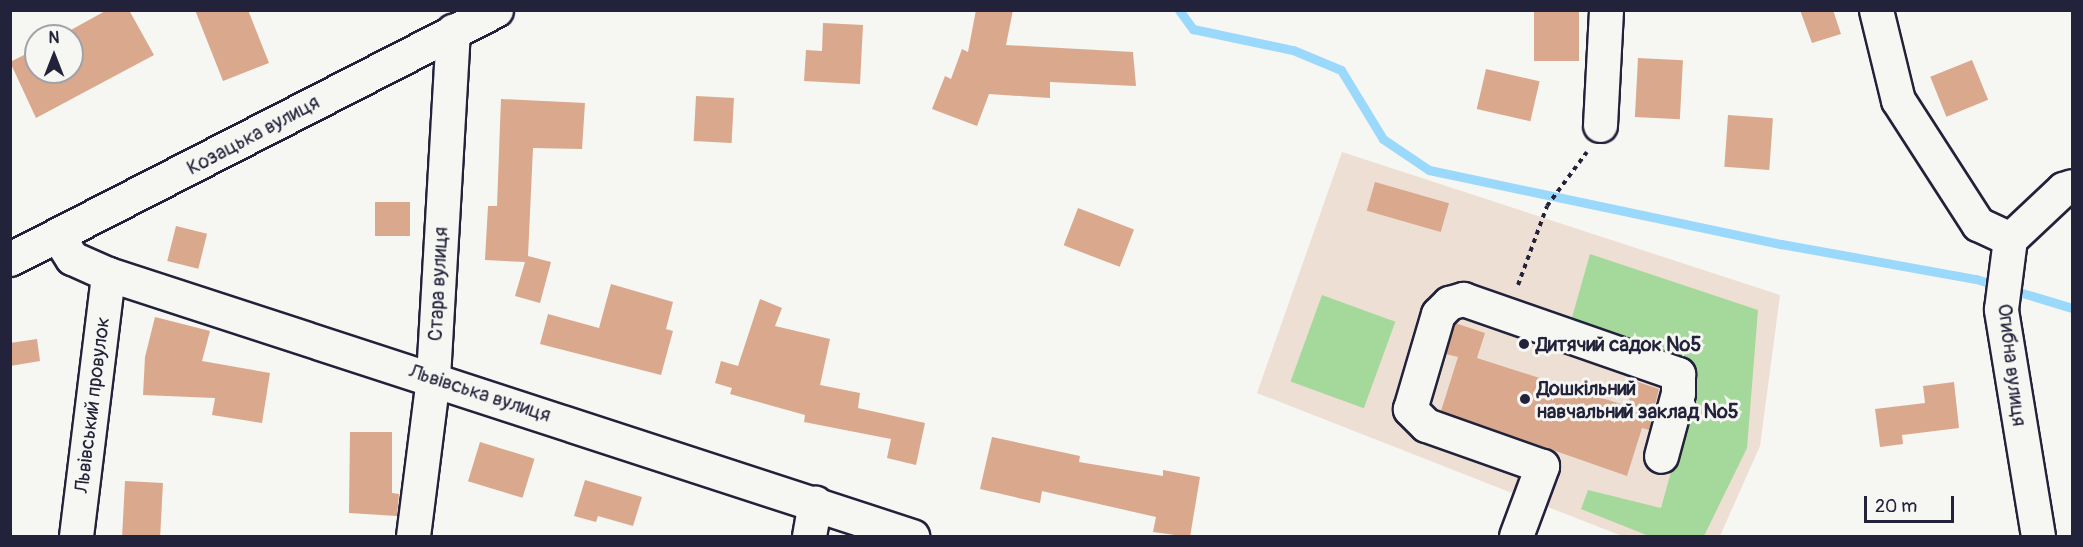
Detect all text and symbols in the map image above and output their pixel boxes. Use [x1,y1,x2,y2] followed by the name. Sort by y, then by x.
[24,24,84,84] north arrow
[49,28,59,48] text: N
[183,90,323,180] street label: Козацька вулиця
[423,226,453,342] street label: Стара вулиця
[1993,302,2031,428] street label: Огибна вулиця
[69,316,115,494] street label: Львівський провулок
[1536,332,1701,356] place label: Дитячий садок №5
[1517,337,1531,351] marker: Дитячий садок №5
[406,359,554,427] street label: Львівська вулиця
[1537,376,1739,423] place label: Дошкільний навчальний заклад №5
[1518,392,1532,406] marker: Дошкільний навчальний заклад №5
[1867,484,1957,522] scale bar
[1875,495,1917,518] text: 20 m

